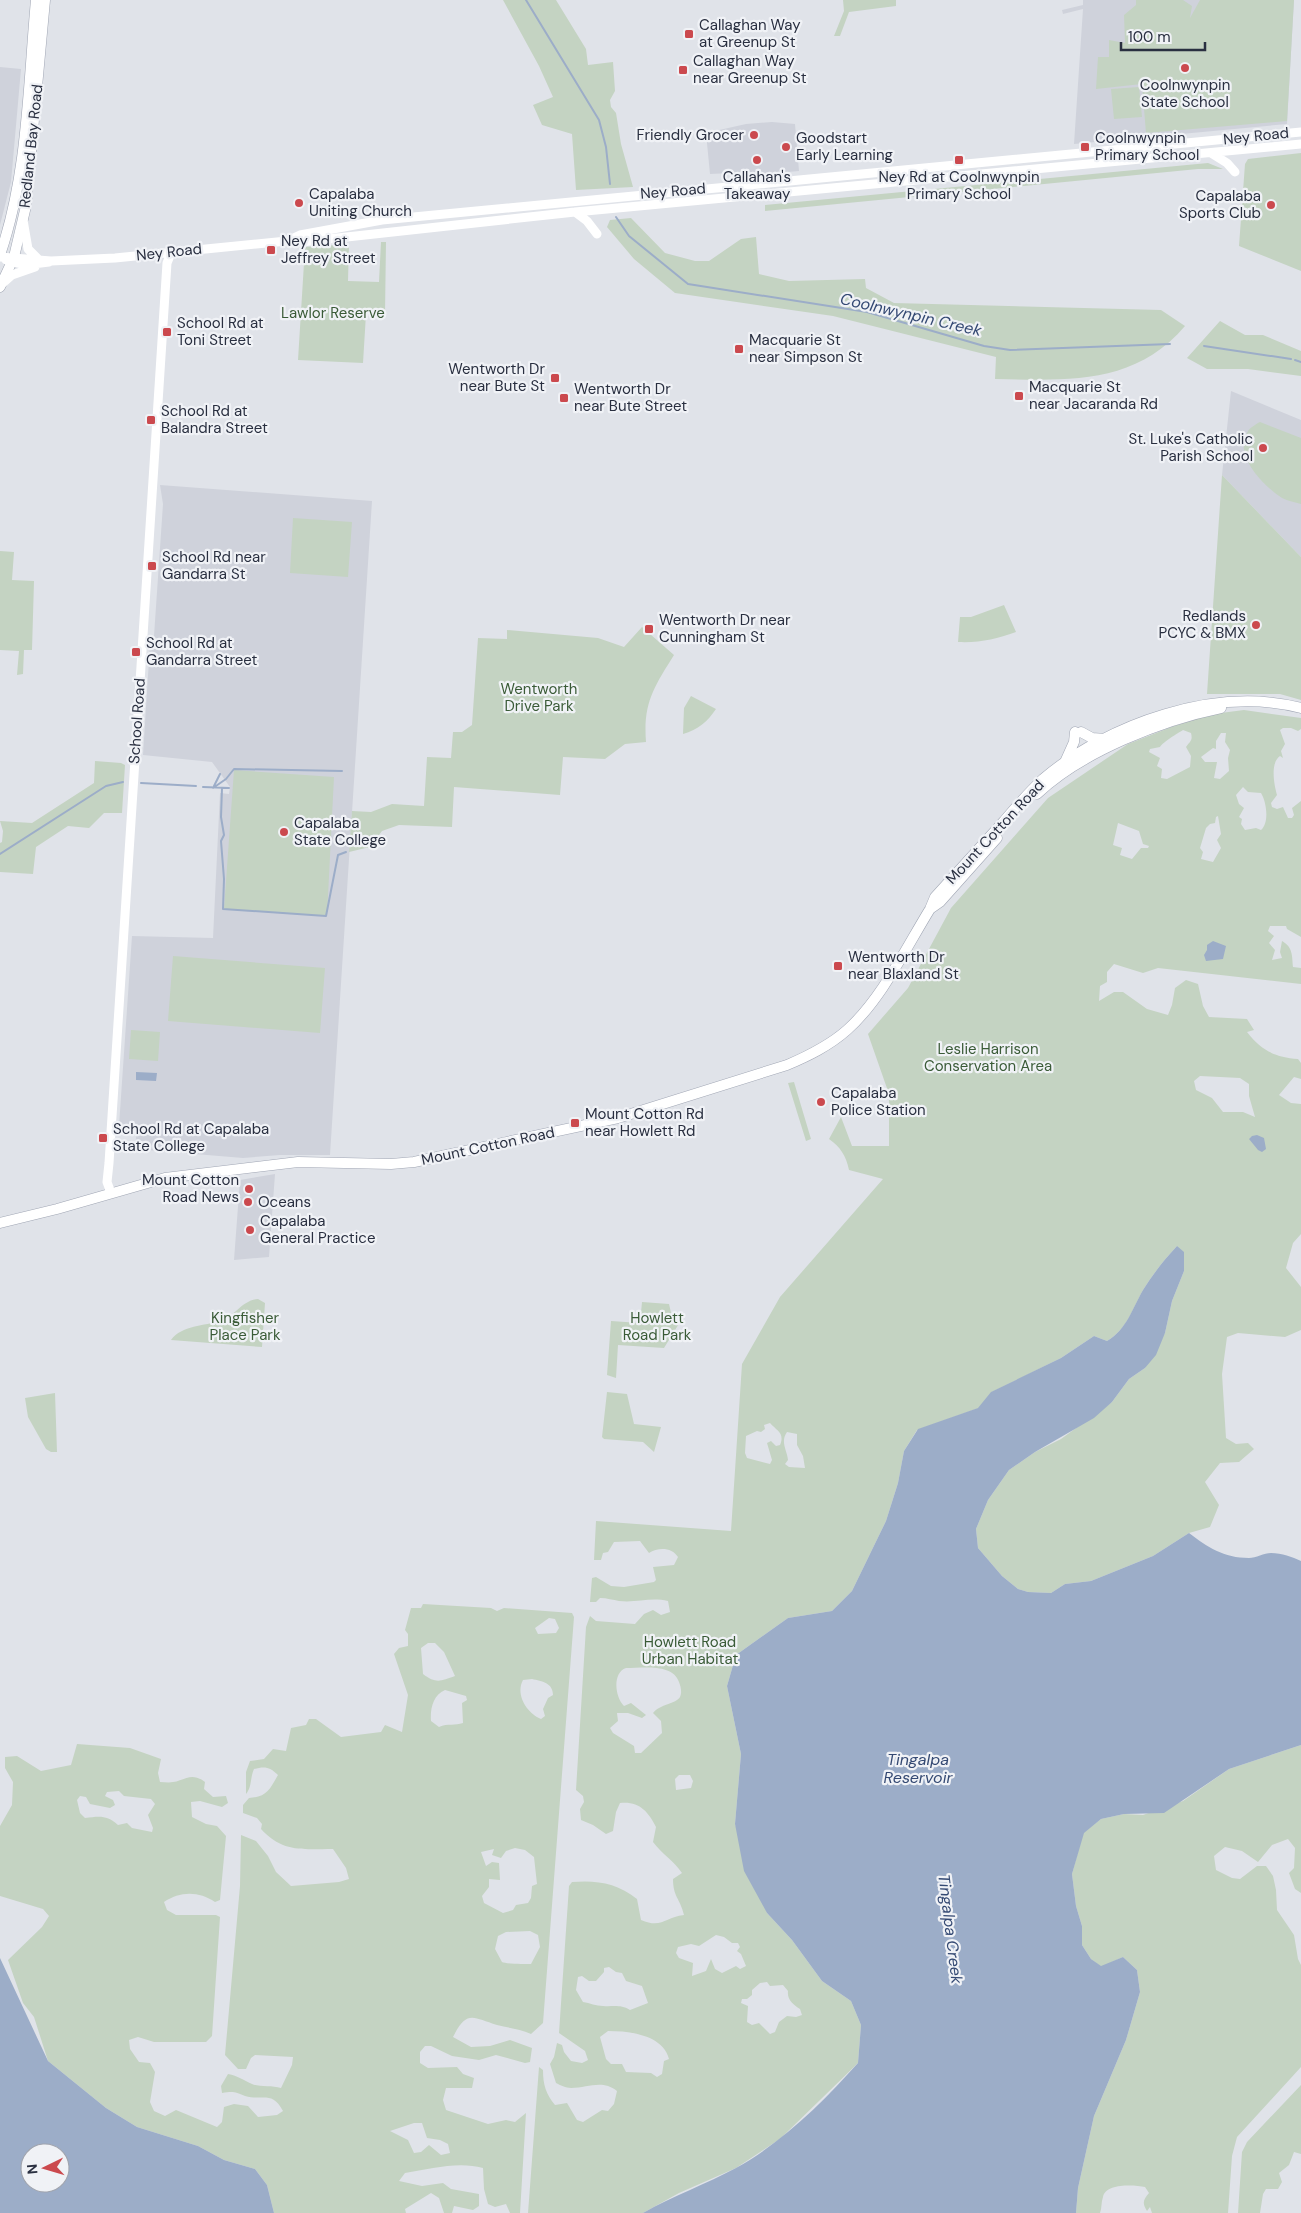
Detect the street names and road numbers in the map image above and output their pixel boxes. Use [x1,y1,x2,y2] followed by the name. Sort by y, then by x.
[15,83,47,209] street label: Redland Bay Road
[1222,123,1290,149] street label: Ney Road
[639,178,707,204] street label: Ney Road
[135,239,203,265] street label: Ney Road
[124,677,150,765] street label: School Road
[941,775,1049,889] street label: Mount Cotton Road
[419,1122,557,1170] street label: Mount Cotton Road

